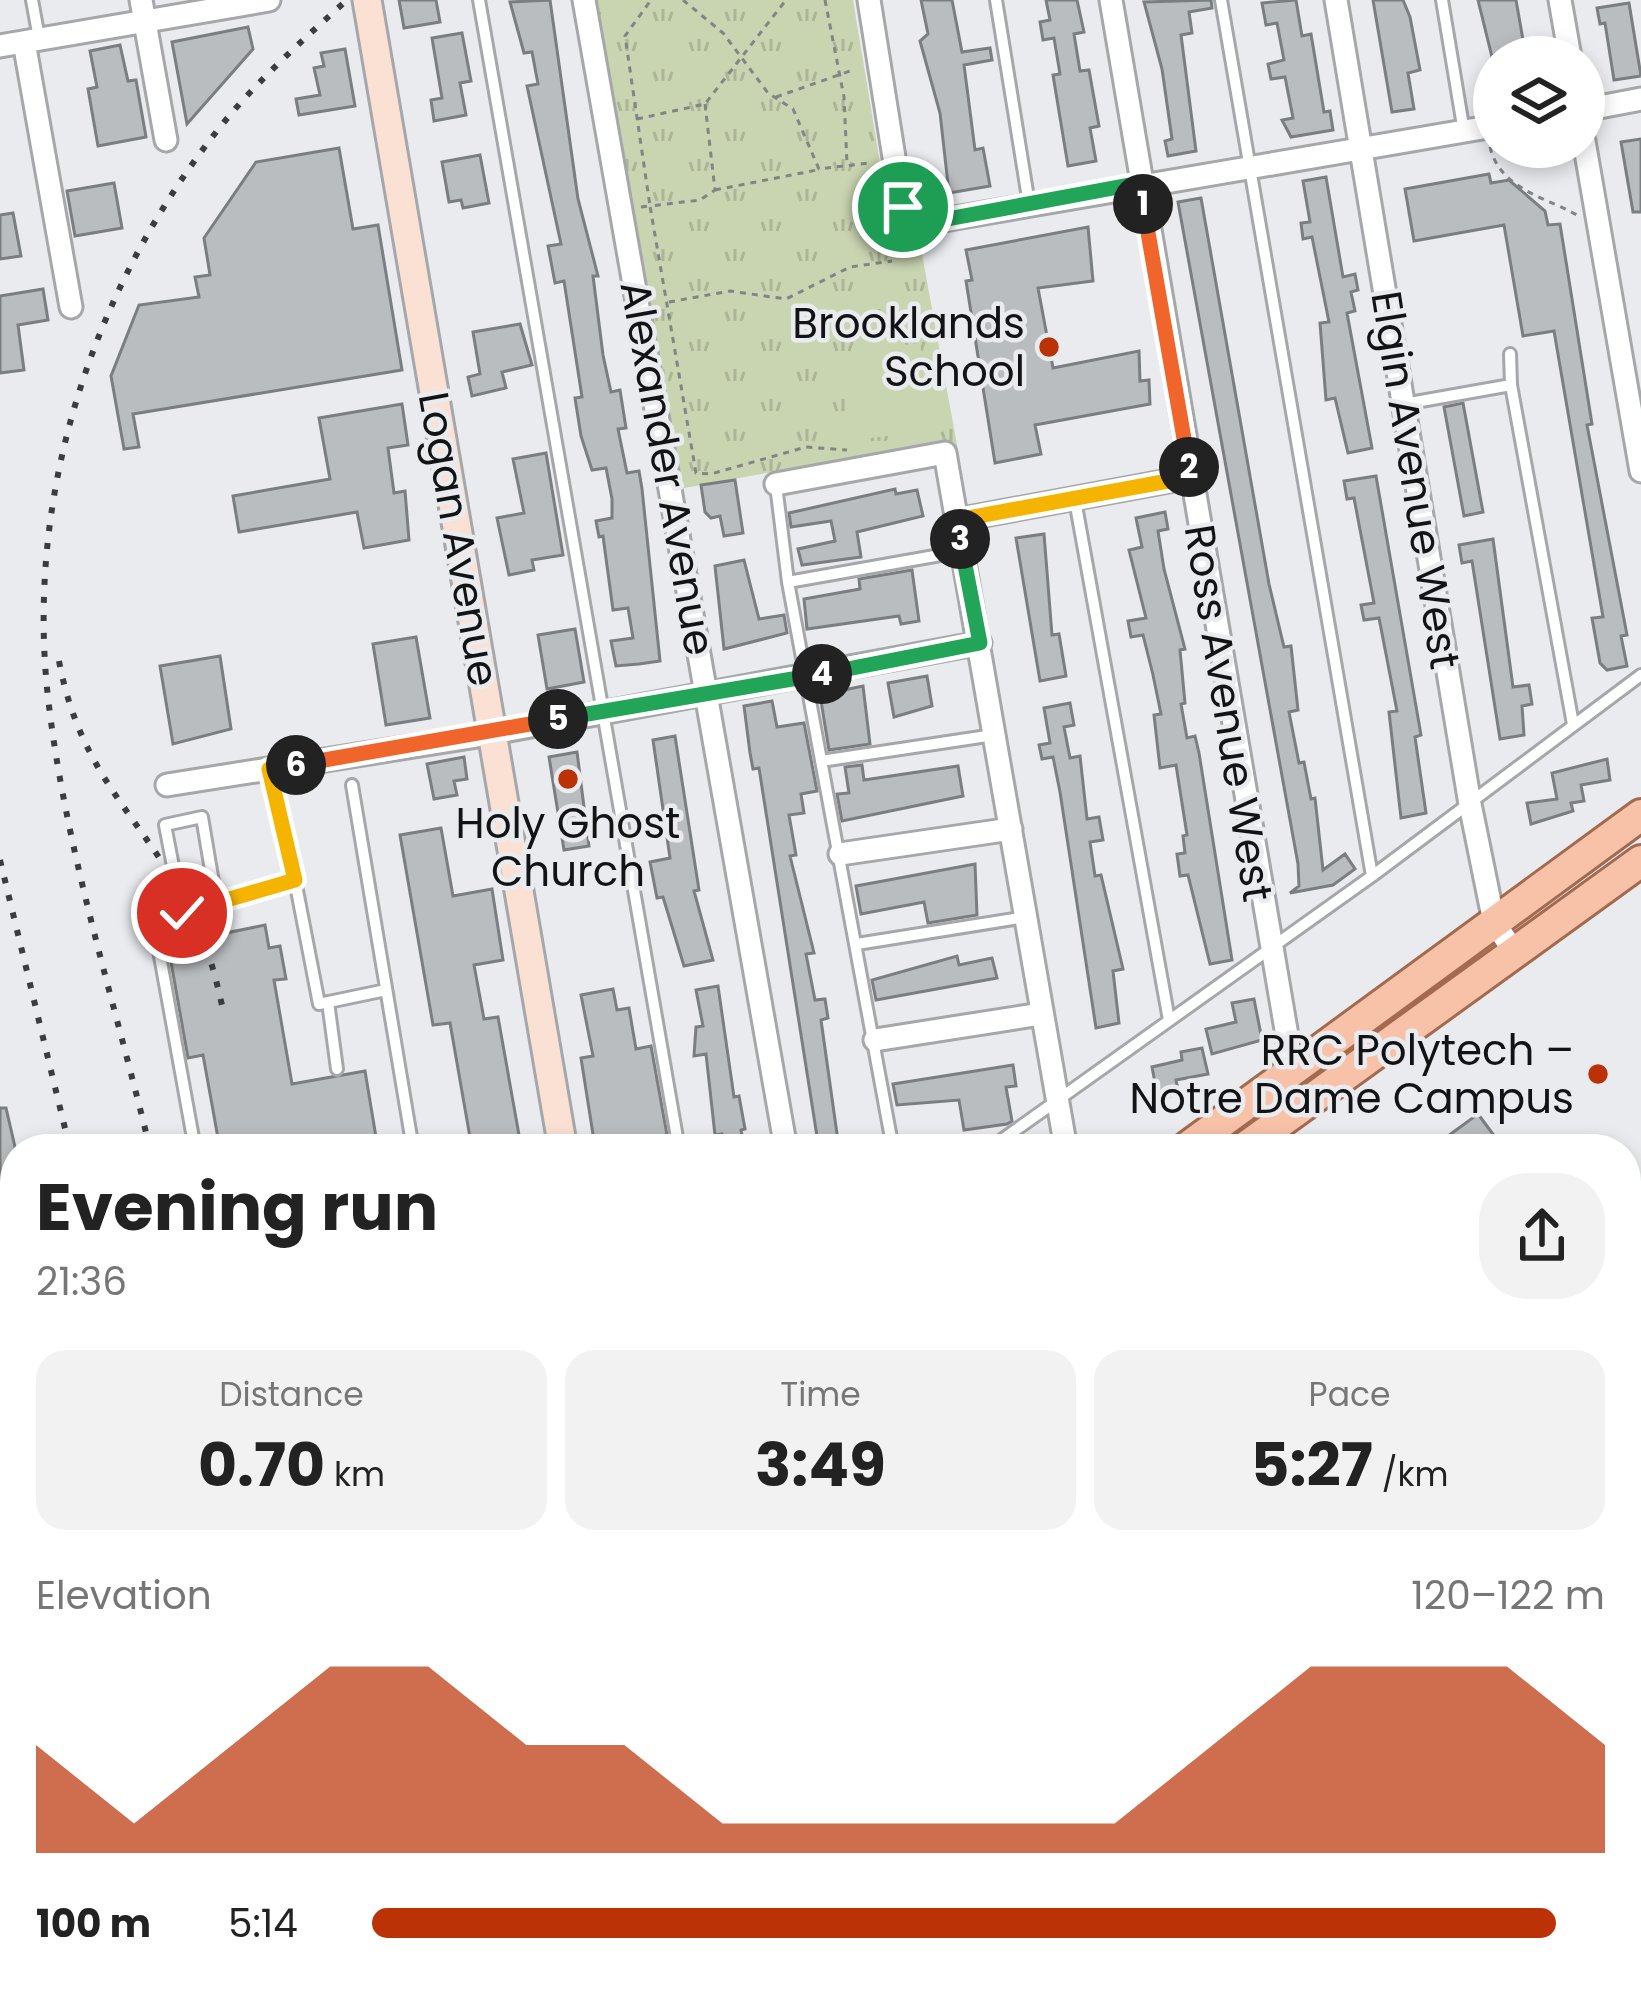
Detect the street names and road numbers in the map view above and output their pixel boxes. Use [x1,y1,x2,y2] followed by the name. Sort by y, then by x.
[606,276,729,660] street label: Alexander Avenue
[1357,287,1475,673] street label: Elgin Avenue West
[404,387,513,691] street label: Logan Avenue
[1170,520,1287,906] street label: Ross Avenue West

